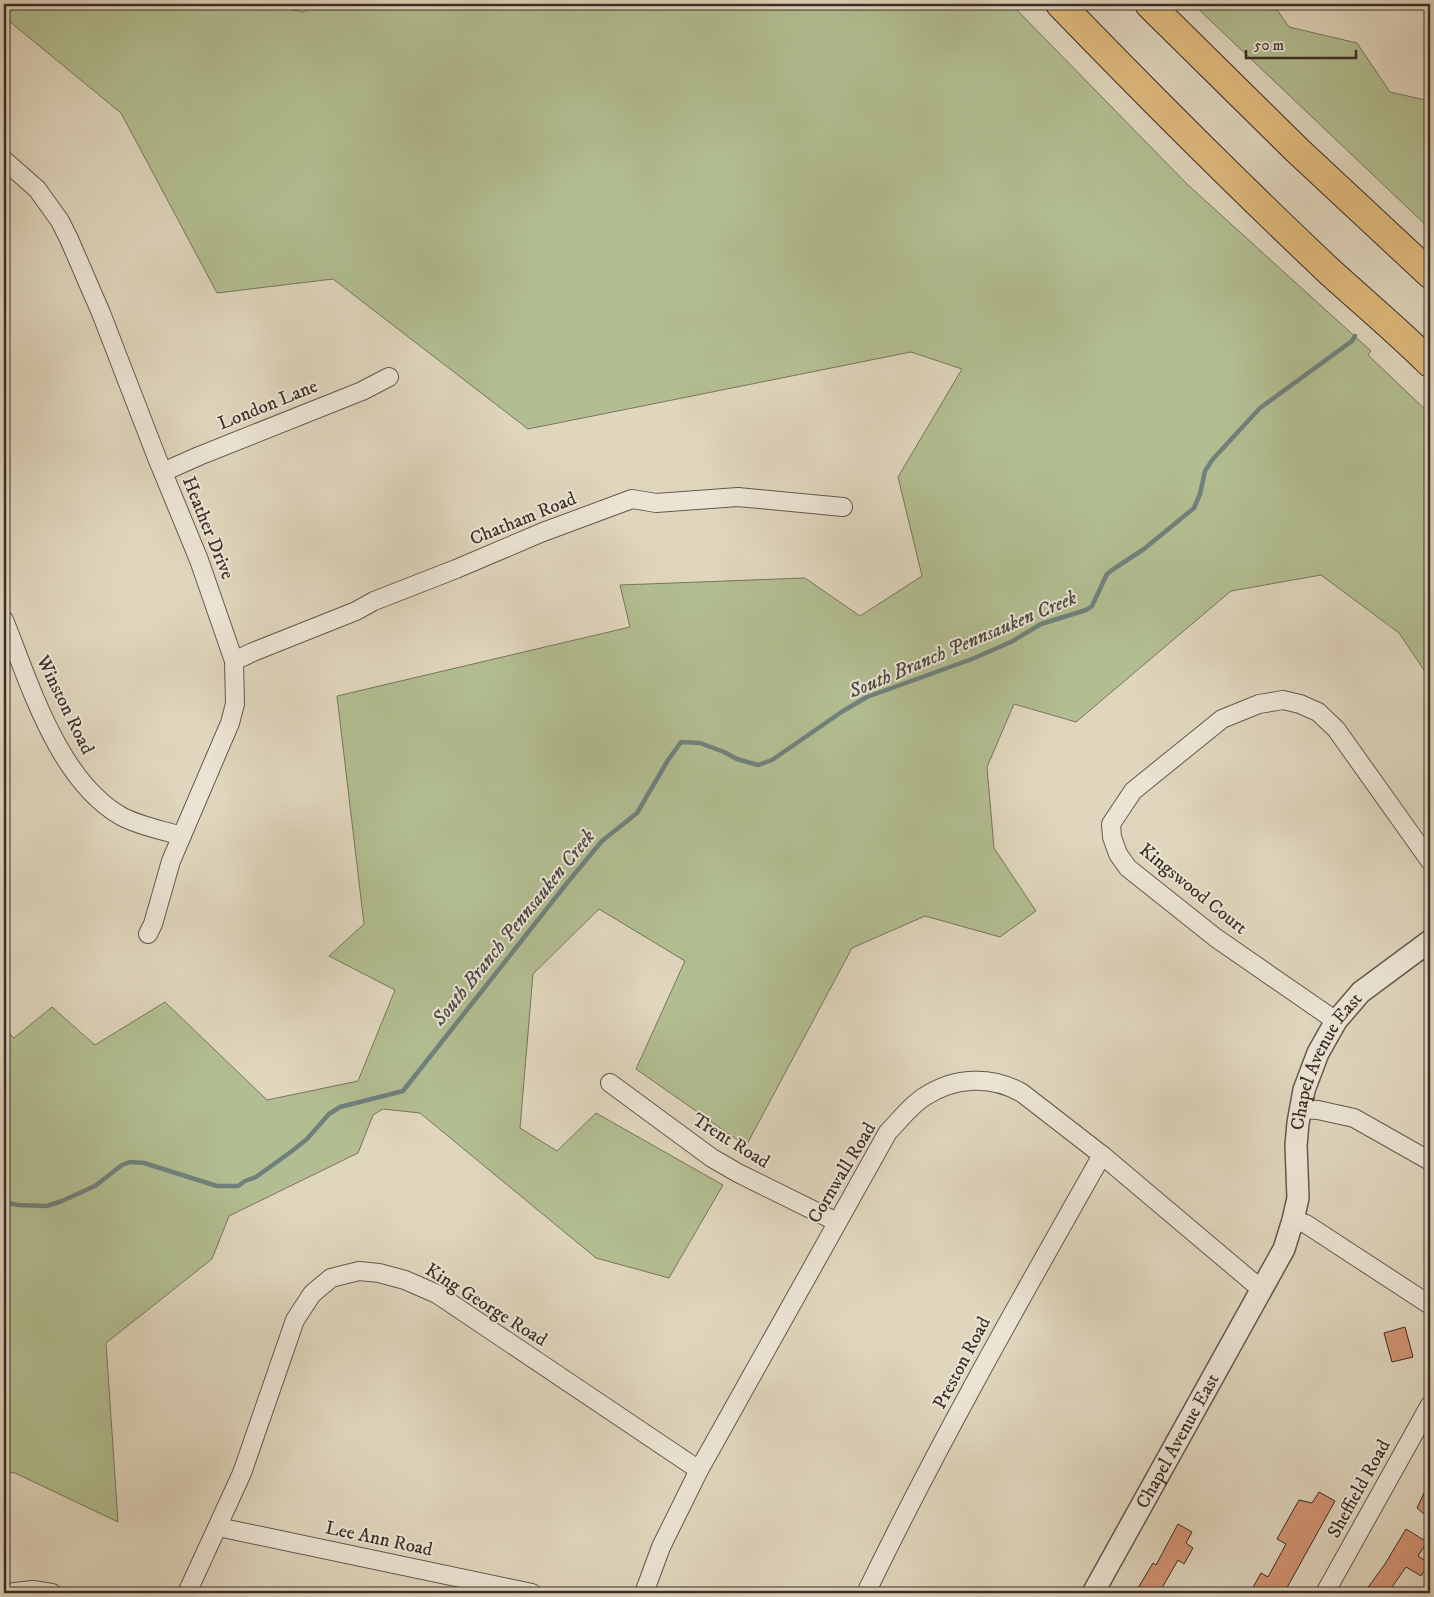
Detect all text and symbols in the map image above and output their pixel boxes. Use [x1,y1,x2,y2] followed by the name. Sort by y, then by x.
[1246,28,1356,60] scale bar
[1254,36,1284,55] text: 50 m
[215,375,321,435] street label: London Lane
[177,473,239,583] street label: Heather Drive
[467,487,580,551] street label: Chatham Road
[844,585,1081,705] water label: South Branch Pennsauken Creek
[31,651,99,759] street label: Winston Road
[426,824,601,1032] water label: South Branch Pennsauken Creek
[1134,838,1252,940] street label: Kingswood Court
[1286,988,1367,1131] street label: Chapel Avenue East
[688,1108,774,1174] street label: Trent Road
[803,1118,881,1228] street label: Cornwall Road
[421,1258,552,1352] street label: King George Road
[928,1313,996,1413] street label: Preston Road
[1131,1369,1224,1512] street label: Chapel Avenue East
[1323,1435,1396,1542] street label: Sheffield Road
[323,1516,435,1562] street label: Lee Ann Road

